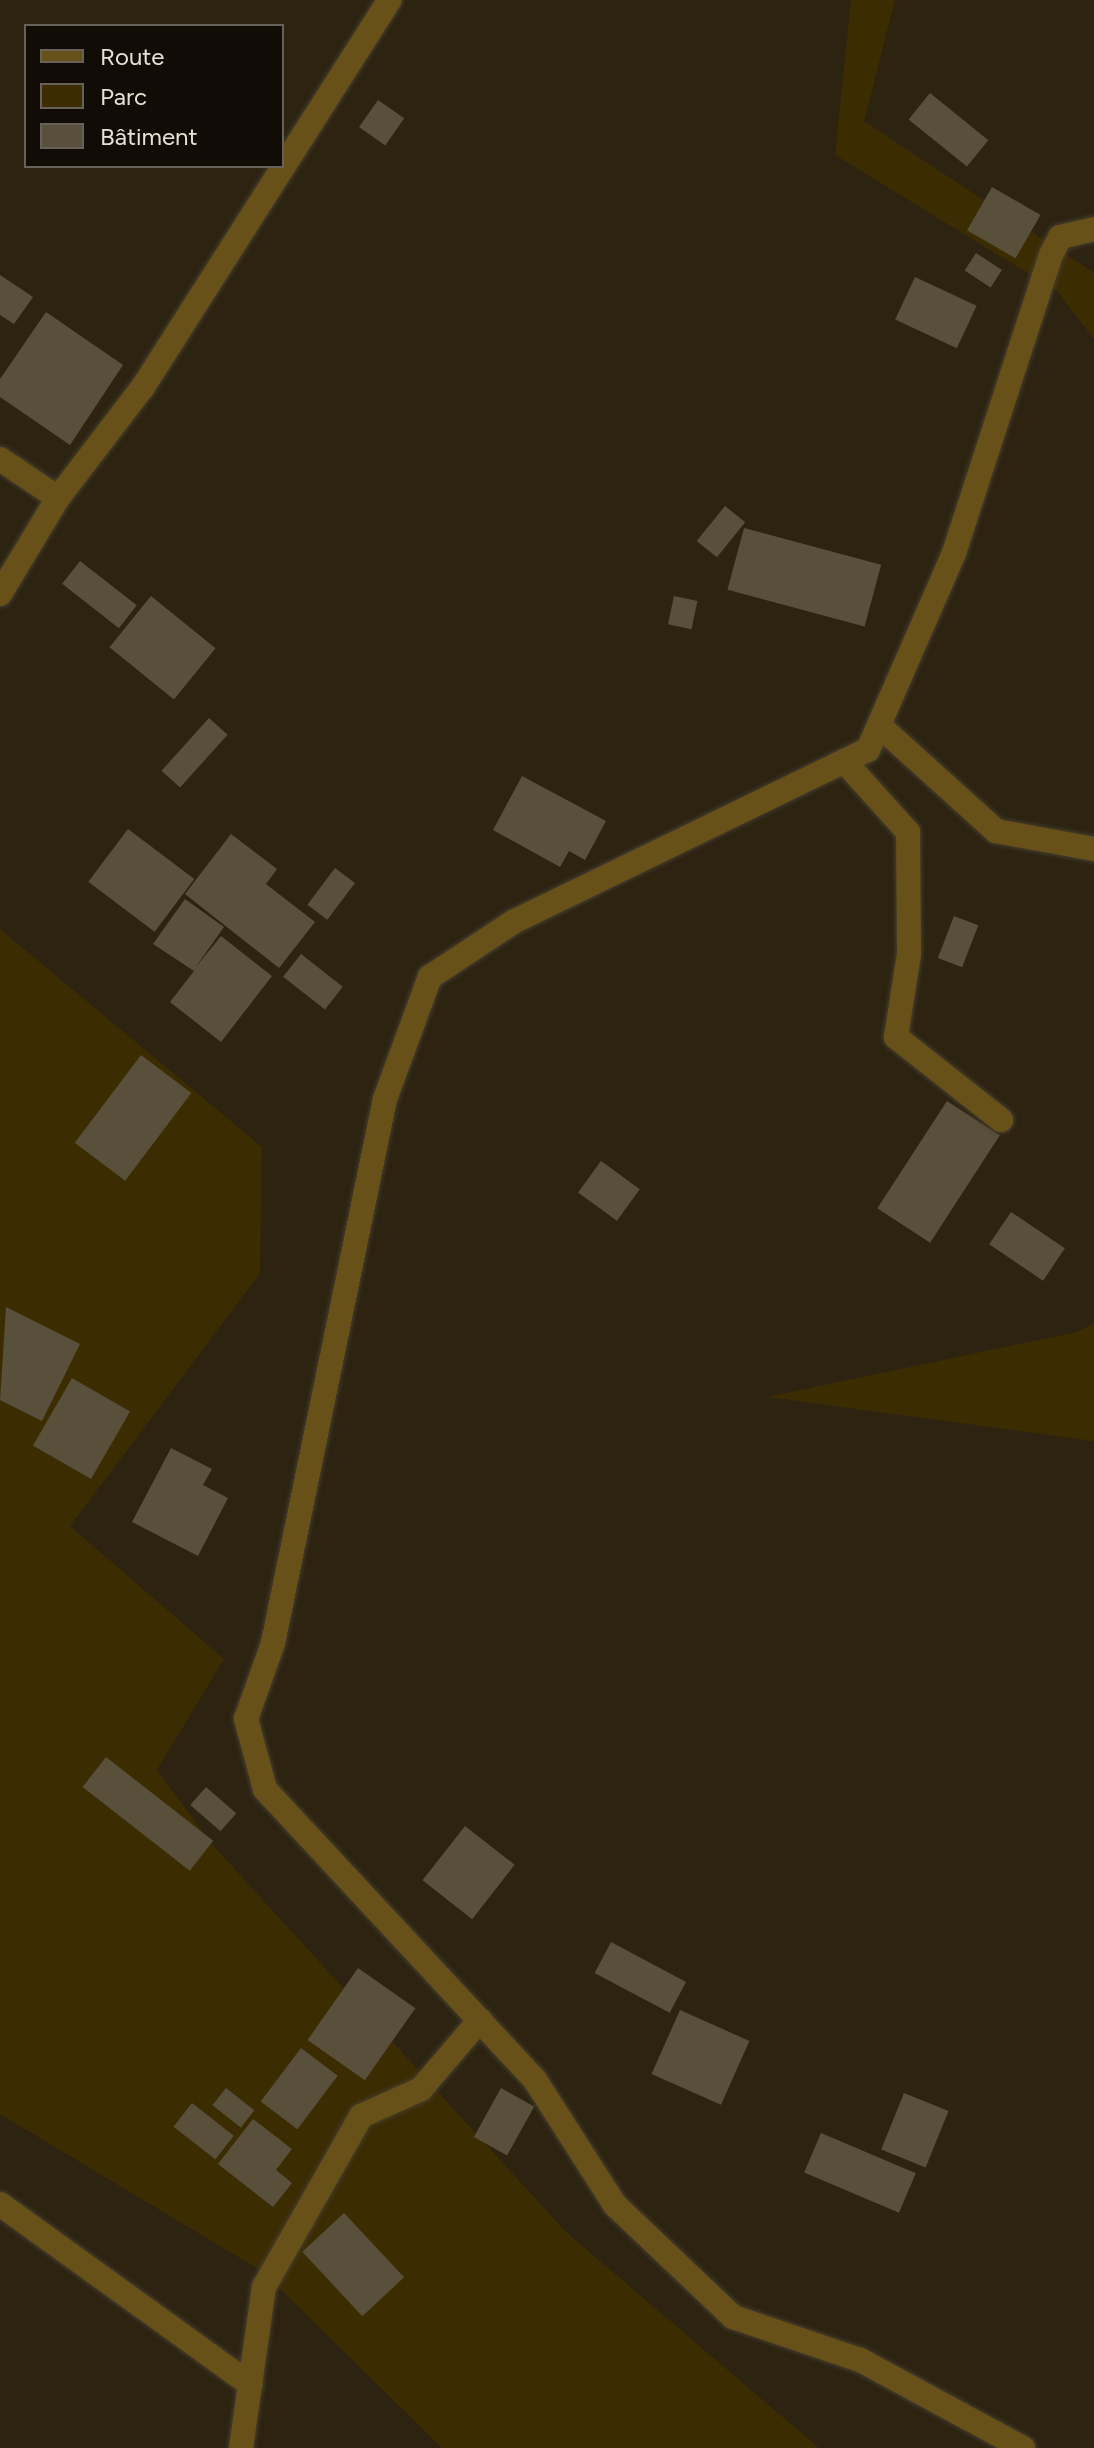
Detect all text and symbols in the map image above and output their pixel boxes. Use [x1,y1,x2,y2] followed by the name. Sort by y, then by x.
[24,24,284,168] legend
[100,42,164,71] text: Route
[100,82,147,111] text: Parc
[100,122,198,151] text: Bâtiment

